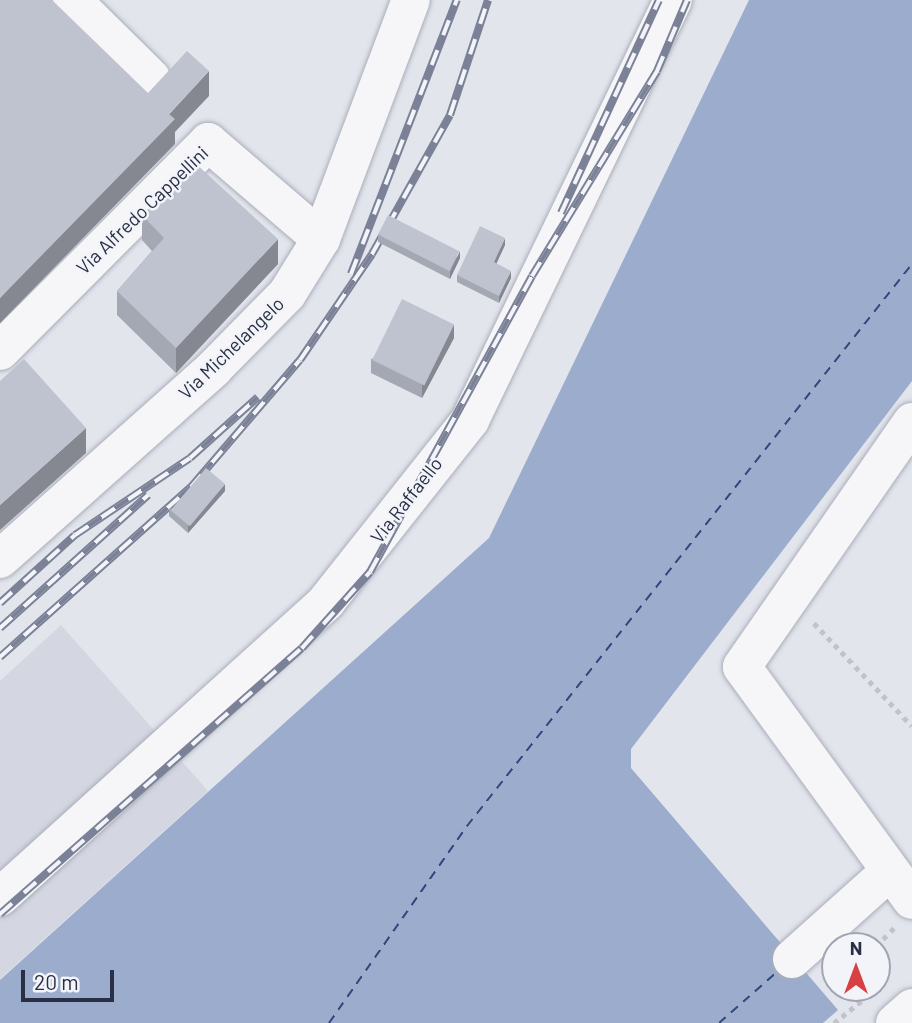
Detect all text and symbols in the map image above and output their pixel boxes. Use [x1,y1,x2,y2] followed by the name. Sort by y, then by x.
[71,141,213,279] street label: Via Alfredo Cappellini
[174,292,288,404] street label: Via Michelangelo
[365,452,447,548] street label: Via Raffaello
[821,932,891,1002] north arrow
[850,936,862,959] text: N
[24,956,117,1000] scale bar
[34,969,79,994] text: 20 m

